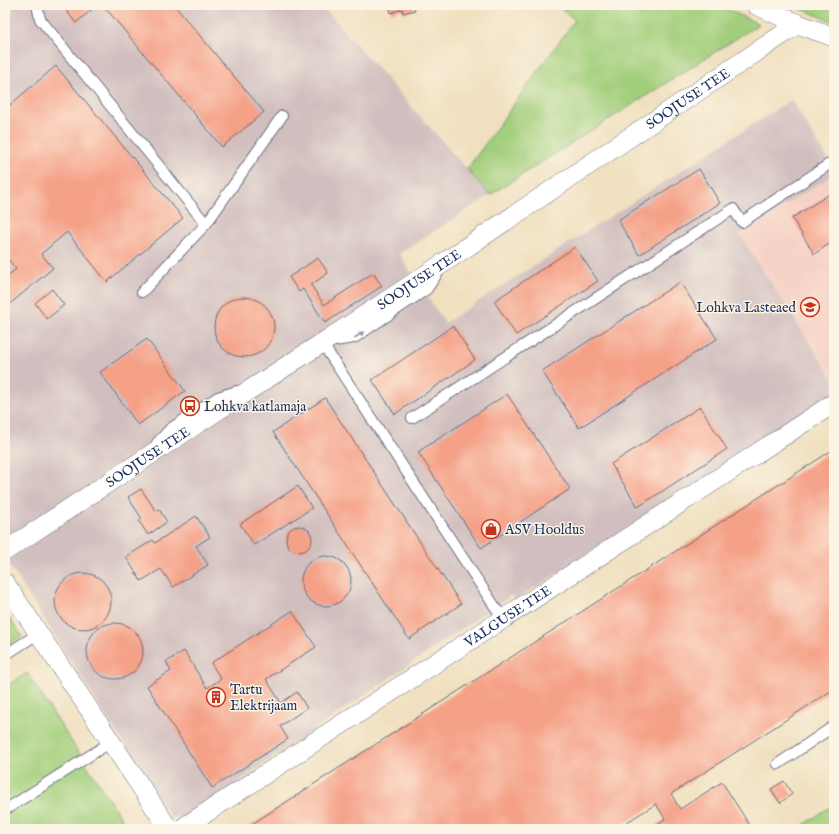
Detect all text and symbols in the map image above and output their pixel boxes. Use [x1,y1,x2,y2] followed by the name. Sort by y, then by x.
[643,64,734,134] street label: SOOJUSE TEE
[374,245,465,314] street label: SOOJUSE TEE
[799,296,821,318] school or university icon: Lohkva Lasteaed
[696,299,797,317] place label: Lohkva Lasteaed
[354,331,364,339] one-way arrow
[179,395,201,417] bus stop icon: Lohkva katlamaja
[204,398,307,416] place label: Lohkva katlamaja
[103,423,194,492] street label: SOOJUSE TEE
[480,518,502,540] shop icon: ASV Hooldus
[504,521,584,539] place label: ASV Hooldus
[460,582,555,652] street label: VALGUSE TEE
[230,681,297,715] place label: Tartu Elektrijaam
[205,686,227,708] building icon: Tartu Elektrijaam

